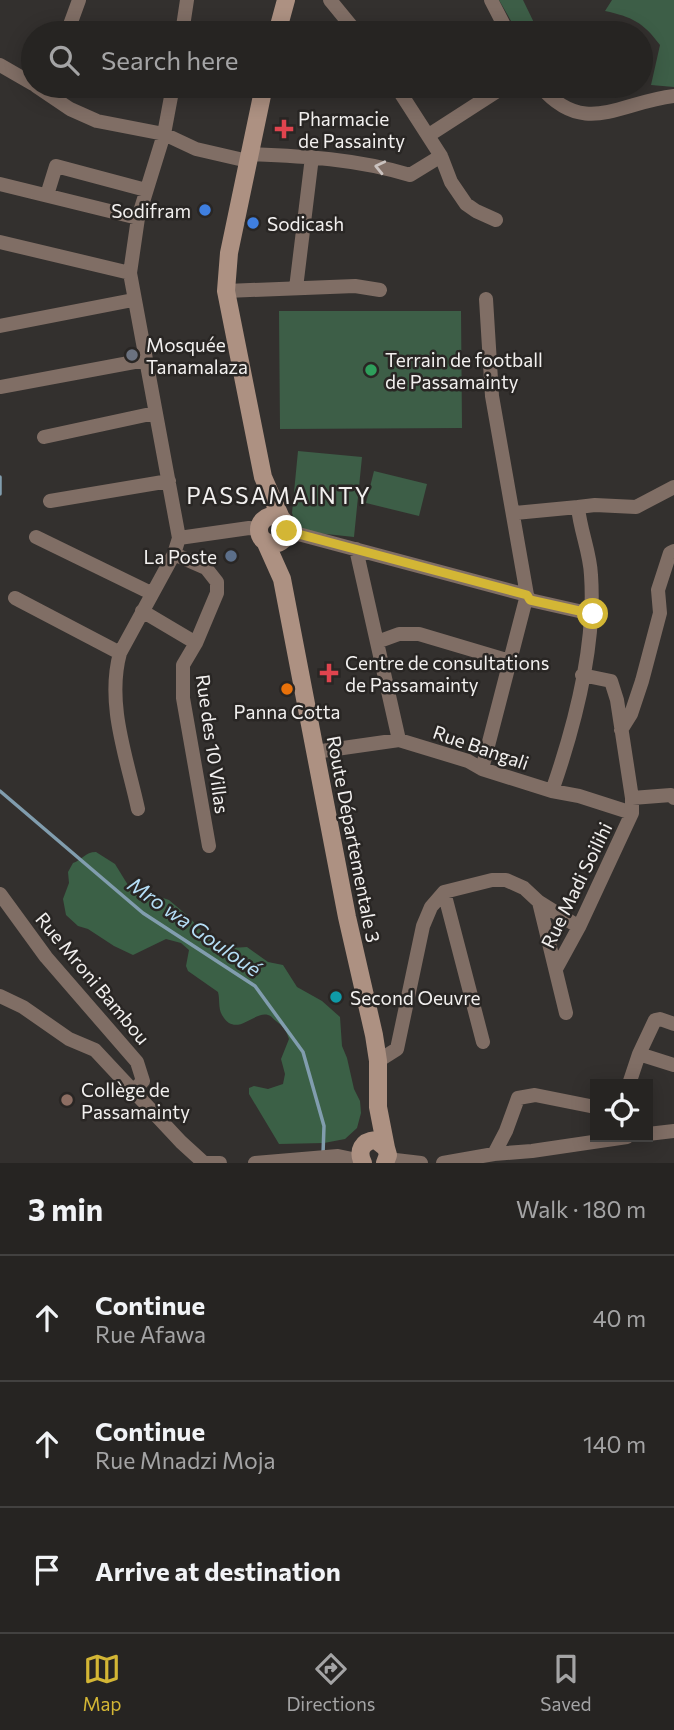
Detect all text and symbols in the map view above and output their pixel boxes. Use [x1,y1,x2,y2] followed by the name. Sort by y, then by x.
[21,21,653,98] search box
[45,41,83,79] icon: search
[101,44,239,75] text: Search here
[298,107,405,152] place label: Pharmacie de Passainty
[276,121,292,137] marker: Pharmacie de Passainty
[374,161,386,175] one-way arrow
[111,199,191,222] place label: Sodifram
[197,202,213,218] marker: Sodifram
[267,212,344,235] place label: Sodicash
[245,215,261,231] marker: Sodicash
[146,333,248,378] place label: Mosquée Tanamalaza
[124,347,140,363] marker: Mosquée Tanamalaza
[385,348,543,393] place label: Terrain de football de Passamainty
[363,362,379,378] marker: Terrain de football de Passamainty
[186,481,372,509] district label: PASSAMAINTY
[271,515,302,546] route end
[144,545,217,568] place label: La Poste
[223,548,239,564] marker: La Poste
[577,598,608,629] route start
[345,651,549,696] place label: Centre de consultations de Passamainty
[319,663,339,683] marker: Centre de consultations de Passamainty
[192,673,234,815] street label: Rue des 10 Villas
[279,681,295,697] marker: Panna Cotta
[234,700,340,723] place label: Panna Cotta
[430,720,532,774] street label: Rue Bangali
[323,734,385,944] street label: Route Départementale 3
[536,818,616,952] street label: Rue Madi Soilihi
[124,871,267,982] water label: Mro wa Gouloué
[31,907,155,1049] street label: Rue Mroni Bambou
[350,986,481,1009] place label: Second Oeuvre
[328,989,344,1005] marker: Second Oeuvre
[81,1078,190,1123] place label: Collège de Passamainty
[590,1079,653,1142] map controls
[590,1079,653,1142] button: locate
[59,1092,75,1108] marker: Collège de Passamainty
[28,1190,103,1227] text: 3 min
[516,1195,646,1223] text: Walk · 180 m
[95,1289,205,1320] text: Continue
[28,1299,66,1337] icon: ahead
[593,1304,646,1332] text: 40 m
[95,1320,206,1348] text: Rue Afawa
[95,1415,205,1446] text: Continue
[28,1425,66,1463] icon: ahead
[583,1430,646,1458] text: 140 m
[95,1446,276,1474] text: Rue Mnadzi Moja
[28,1551,66,1589] icon: arrive
[95,1555,341,1586] text: Arrive at destination
[82,1650,122,1715] tab: Map
[286,1650,376,1715] tab: Directions
[540,1650,592,1715] tab: Saved

